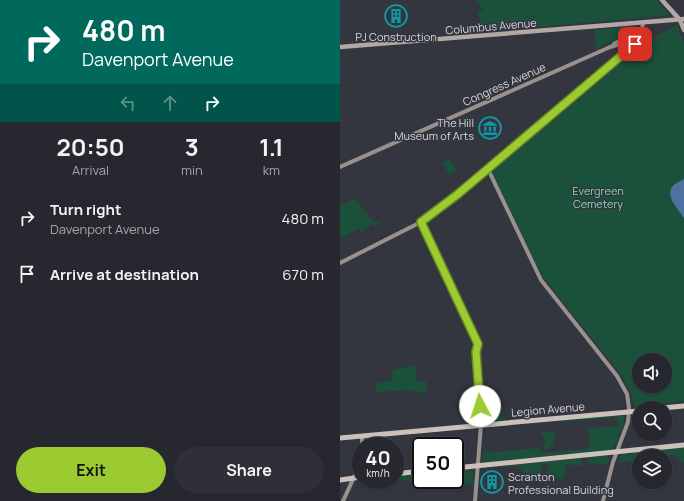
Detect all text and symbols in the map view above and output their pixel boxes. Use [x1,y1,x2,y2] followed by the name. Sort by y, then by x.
[383,3,409,29] building icon: PJ Construction
[82,11,165,49] text: 480 m
[445,14,538,37] street label: Columbus Avenue
[16,16,68,68] icon: right
[618,27,652,61] pin
[355,29,437,44] place label: PJ Construction
[624,33,646,55] icon: arrive
[82,47,234,71] text: Davenport Avenue
[460,59,548,109] street label: Congress Avenue
[117,92,139,114] icon: left
[159,92,181,114] icon: ahead
[201,92,223,114] icon: right
[394,115,474,143] place label: The Hill Museum of Arts
[477,115,503,141] museum icon: The Hill Museum of Arts
[56,130,125,163] text: 20:50
[185,130,199,163] text: 3
[259,130,284,163] text: 1.1
[72,161,109,179] text: Arrival
[181,161,203,179] text: min
[263,161,280,179] text: km
[572,183,624,211] park label: Evergreen Cemetery
[50,199,121,220] text: Turn right
[16,207,38,229] icon: right
[282,208,324,229] text: 480 m
[50,220,160,238] text: Davenport Avenue
[16,263,38,285] icon: arrive
[50,264,199,285] text: Arrive at destination
[282,264,324,285] text: 670 m
[632,353,672,489] map controls
[632,353,672,393] button: sound
[459,385,501,427] position arrow
[510,398,586,420] street label: Legion Avenue
[632,401,672,441] button: search
[412,437,464,489] speed limit sign: 50
[365,444,391,471] text: 40
[16,447,166,493] button: Exit
[174,447,324,493] button: Share
[632,449,672,489] button: layers
[366,466,390,480] text: km/h
[479,469,505,495] building icon: Scranton Professional Building
[508,469,614,497] place label: Scranton Professional Building

